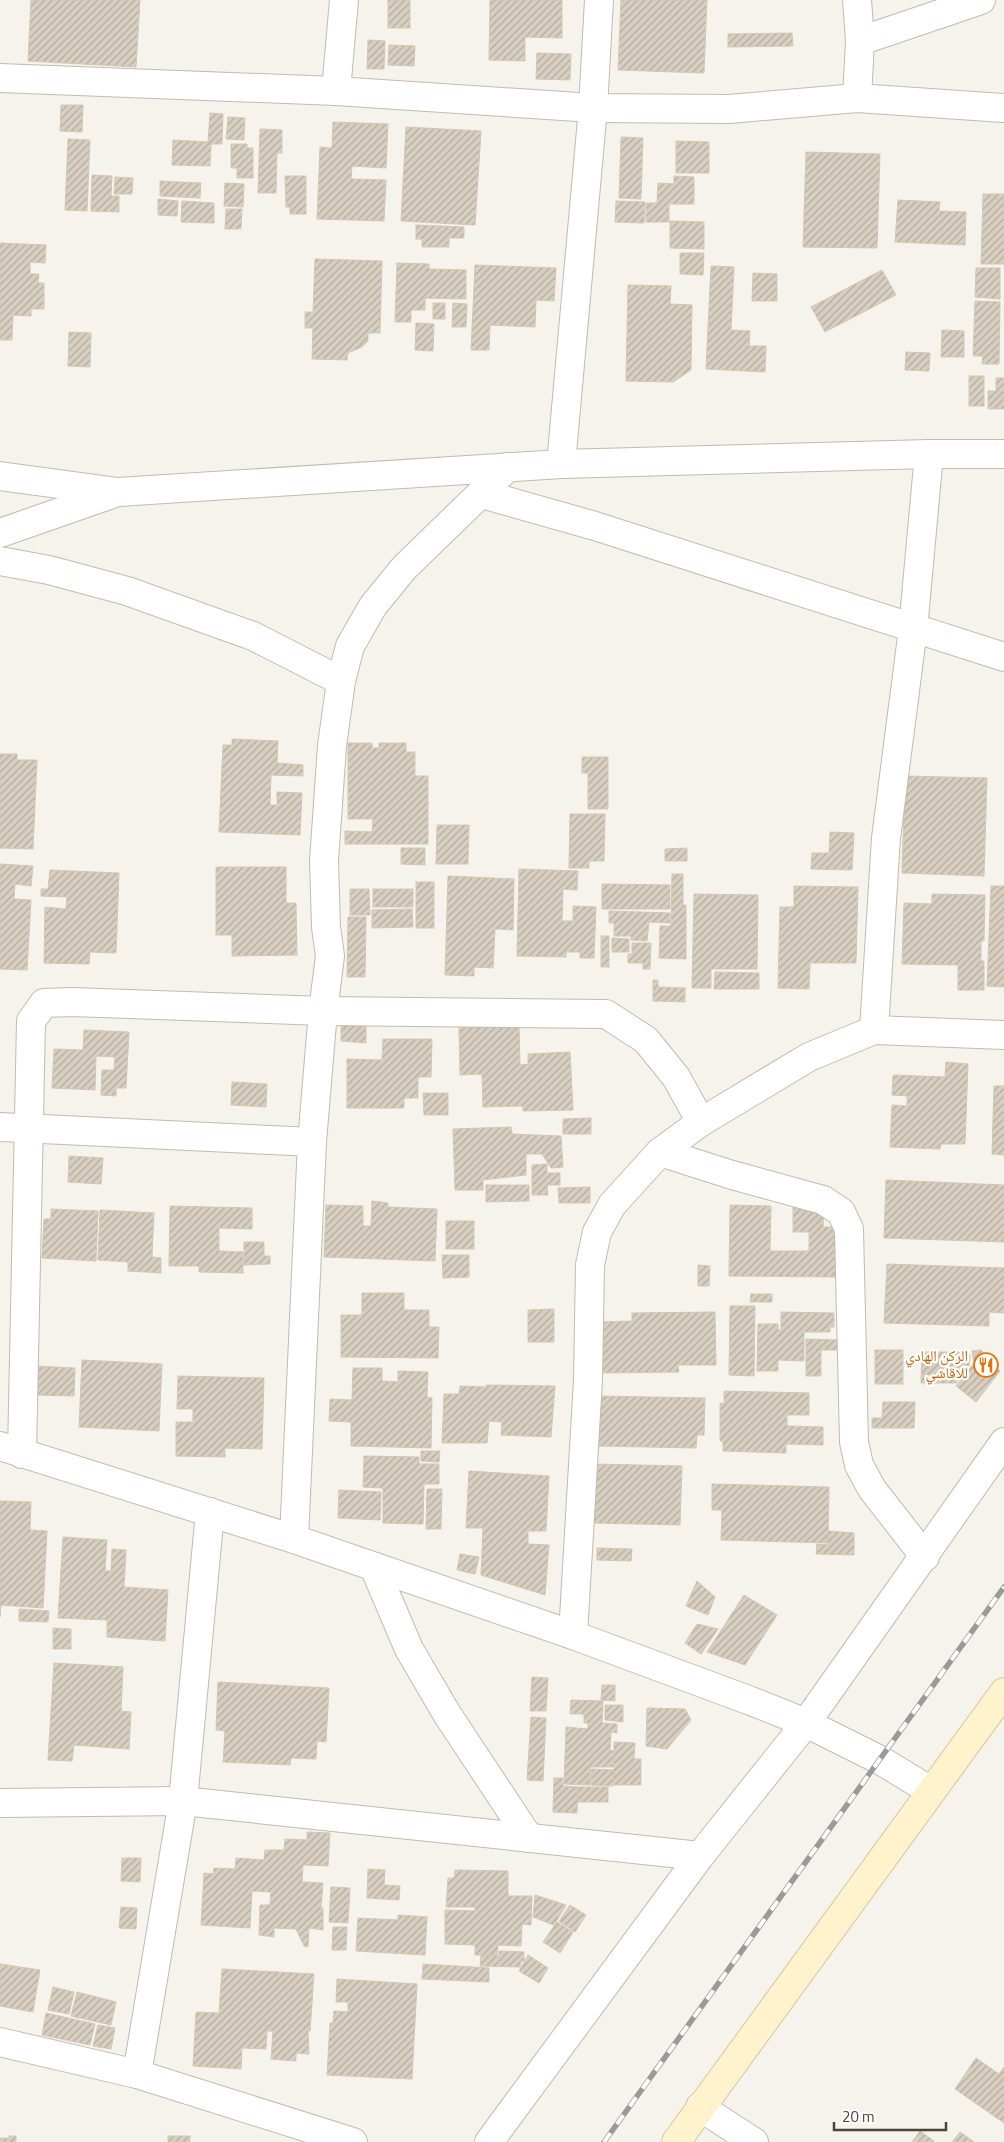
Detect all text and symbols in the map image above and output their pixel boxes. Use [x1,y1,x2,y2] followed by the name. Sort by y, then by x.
[905,1344,968,1385] place label: الركن الهادي للاقاشي
[973,1352,999,1378] restaurant icon: الركن الهادي للاقاشي
[834,2100,946,2132] scale bar
[842,2105,875,2128] text: 20 m

